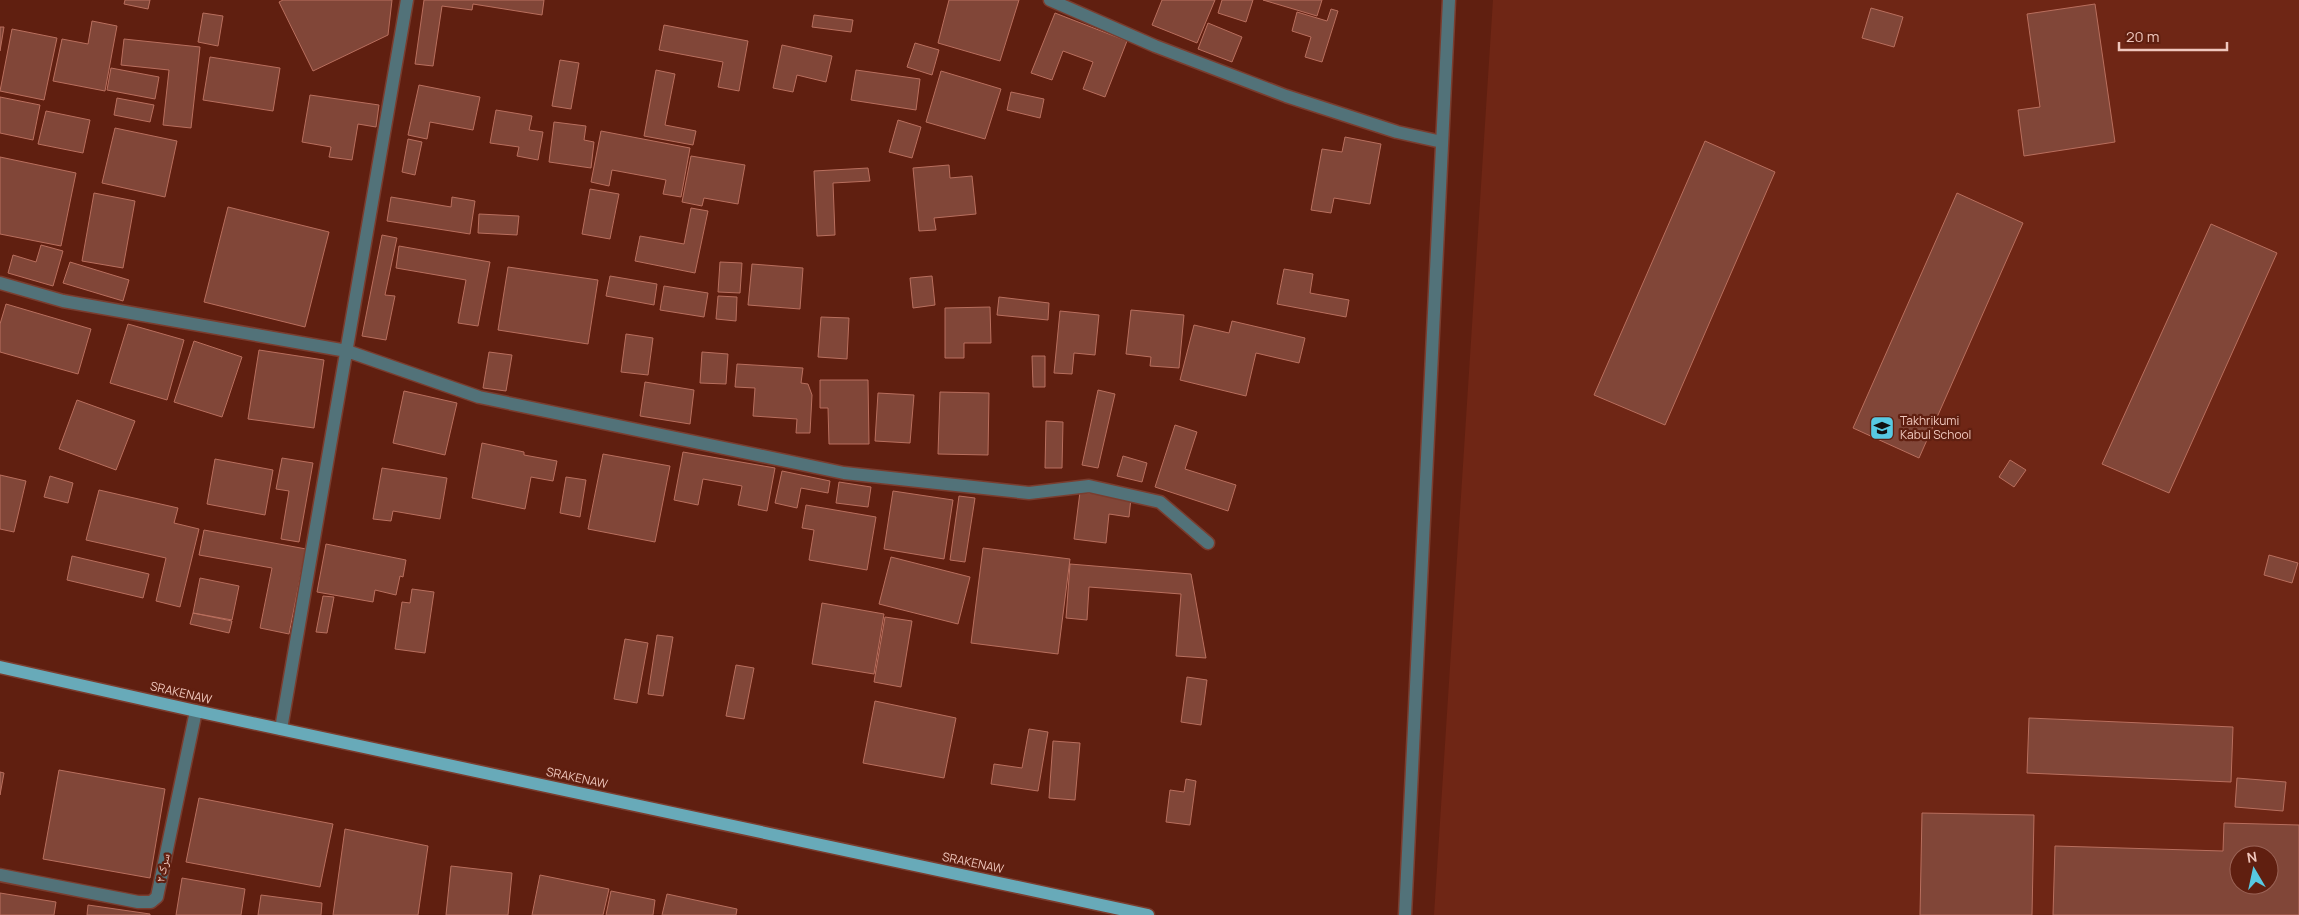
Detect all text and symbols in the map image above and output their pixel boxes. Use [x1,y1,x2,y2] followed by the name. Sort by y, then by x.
[2119,20,2226,52] scale bar
[2126,26,2159,47] text: 20 m
[1900,412,1971,443] place label: Takhrikumi Kabul School
[1869,415,1895,441] school or university icon: Takhrikumi Kabul School
[149,677,214,708] street label: SRAKENAW
[545,763,610,793] street label: SRAKENAW
[2229,845,2279,895] north arrow
[2245,846,2258,867] text: N
[941,848,1006,878] street label: SRAKENAW
[151,852,174,884] street label: سرک ۲

